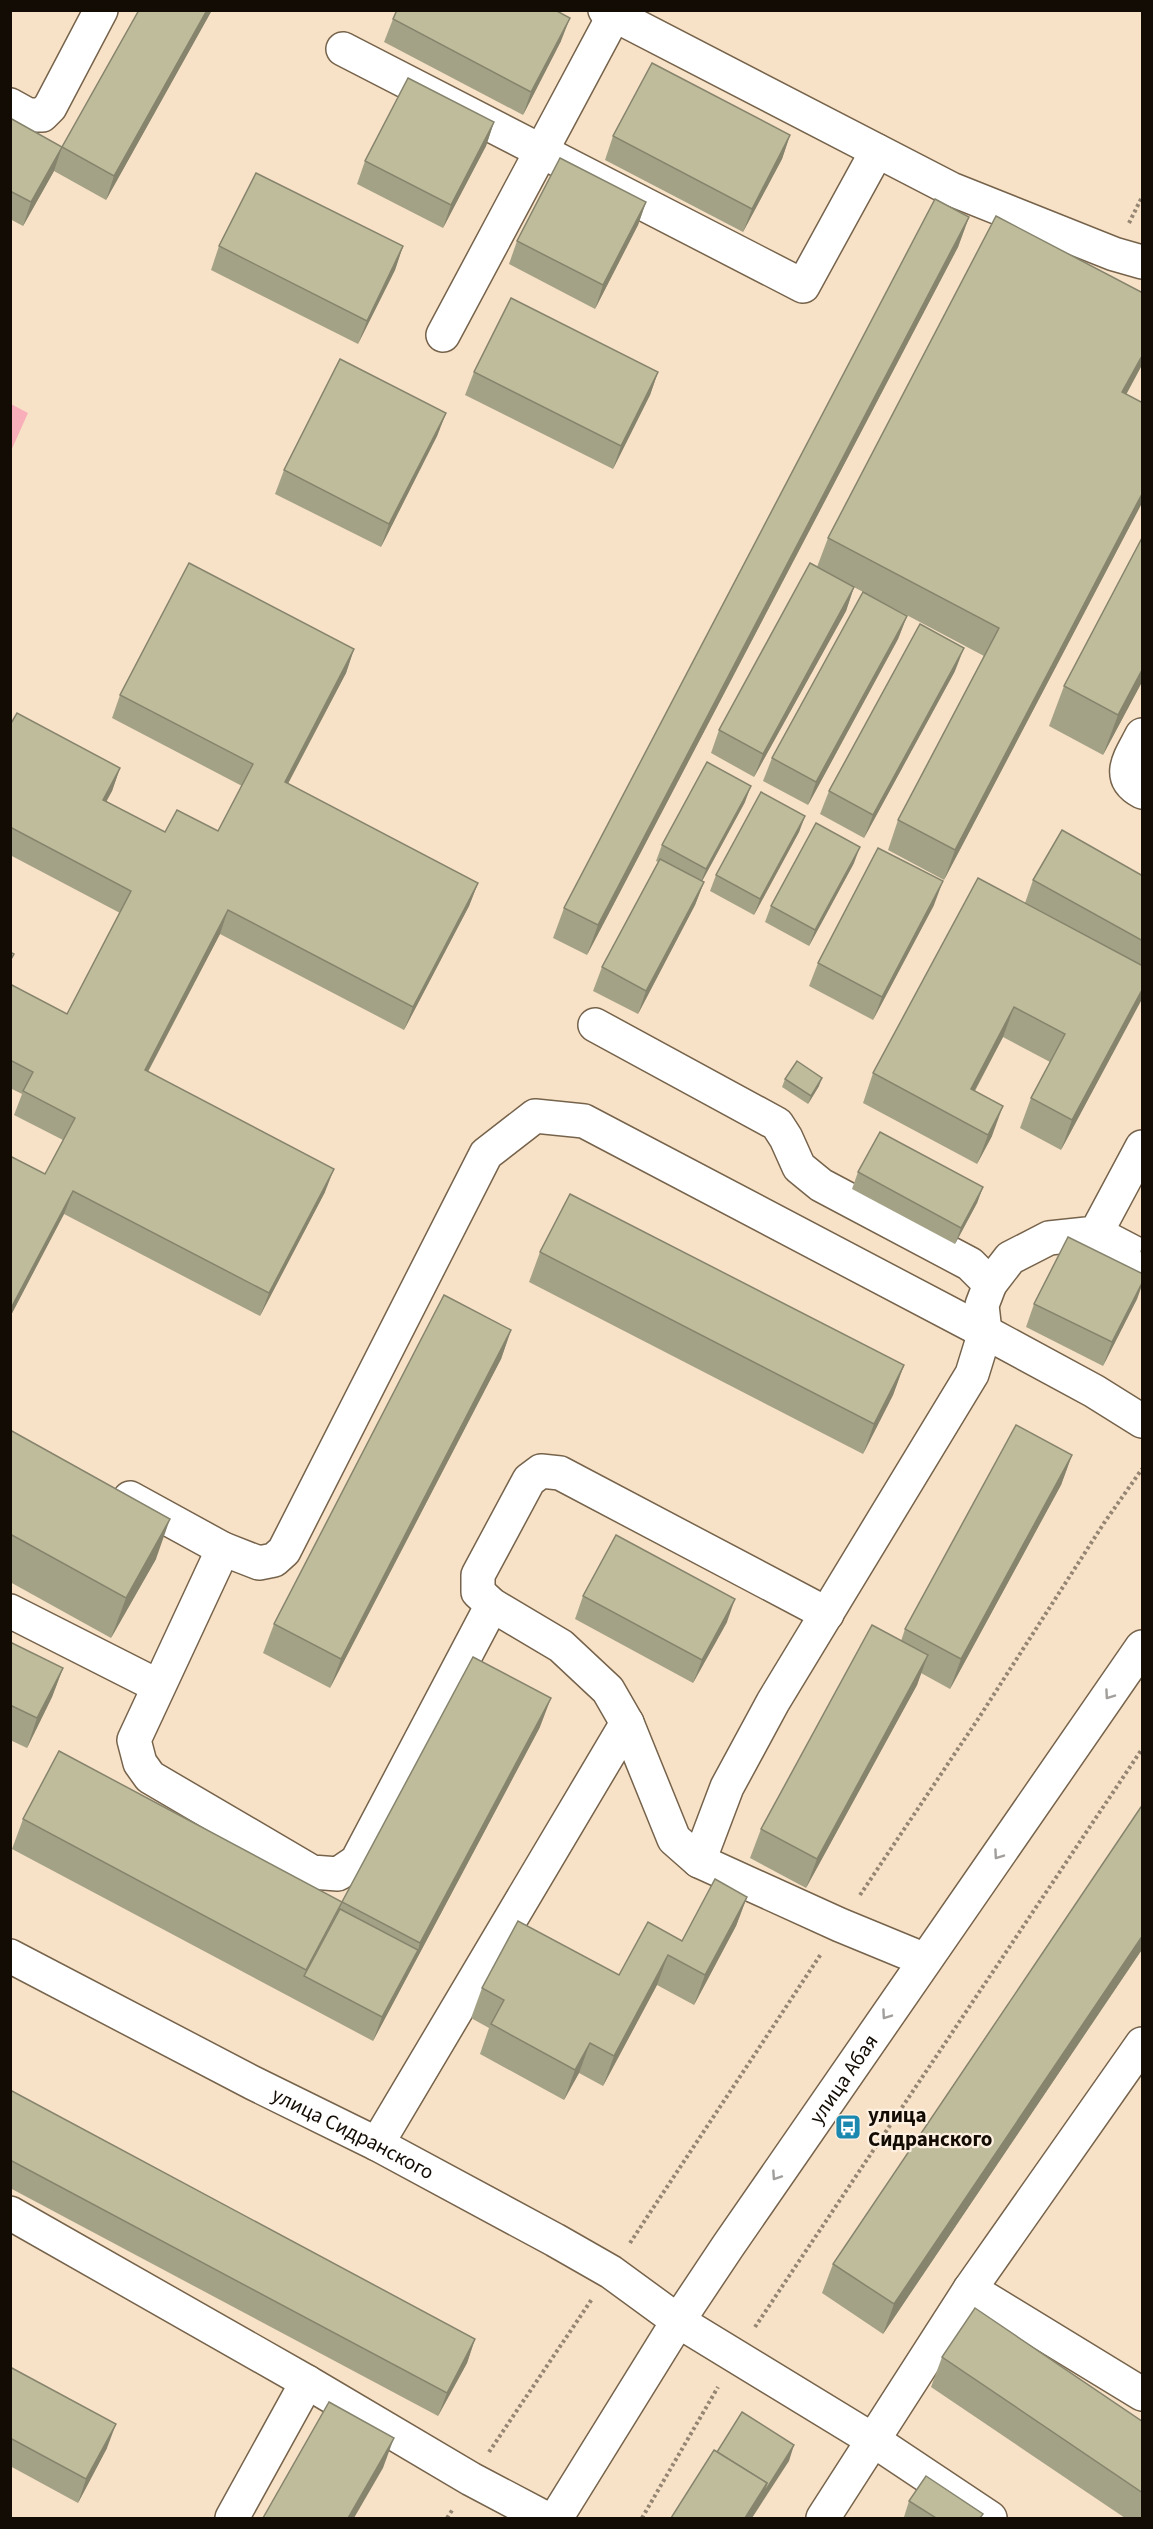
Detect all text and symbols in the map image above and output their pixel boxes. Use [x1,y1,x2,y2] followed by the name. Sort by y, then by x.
[1105,1688,1116,1699] one-way arrow
[994,1848,1005,1859] one-way arrow
[882,2008,893,2019] one-way arrow
[802,2028,885,2130] street label: улица Абая
[267,2080,439,2187] street label: улица Сидранского
[868,2100,992,2154] place label: улица Сидранского
[833,2112,863,2142] bus stop icon: улица Сидранского
[772,2169,783,2180] one-way arrow

